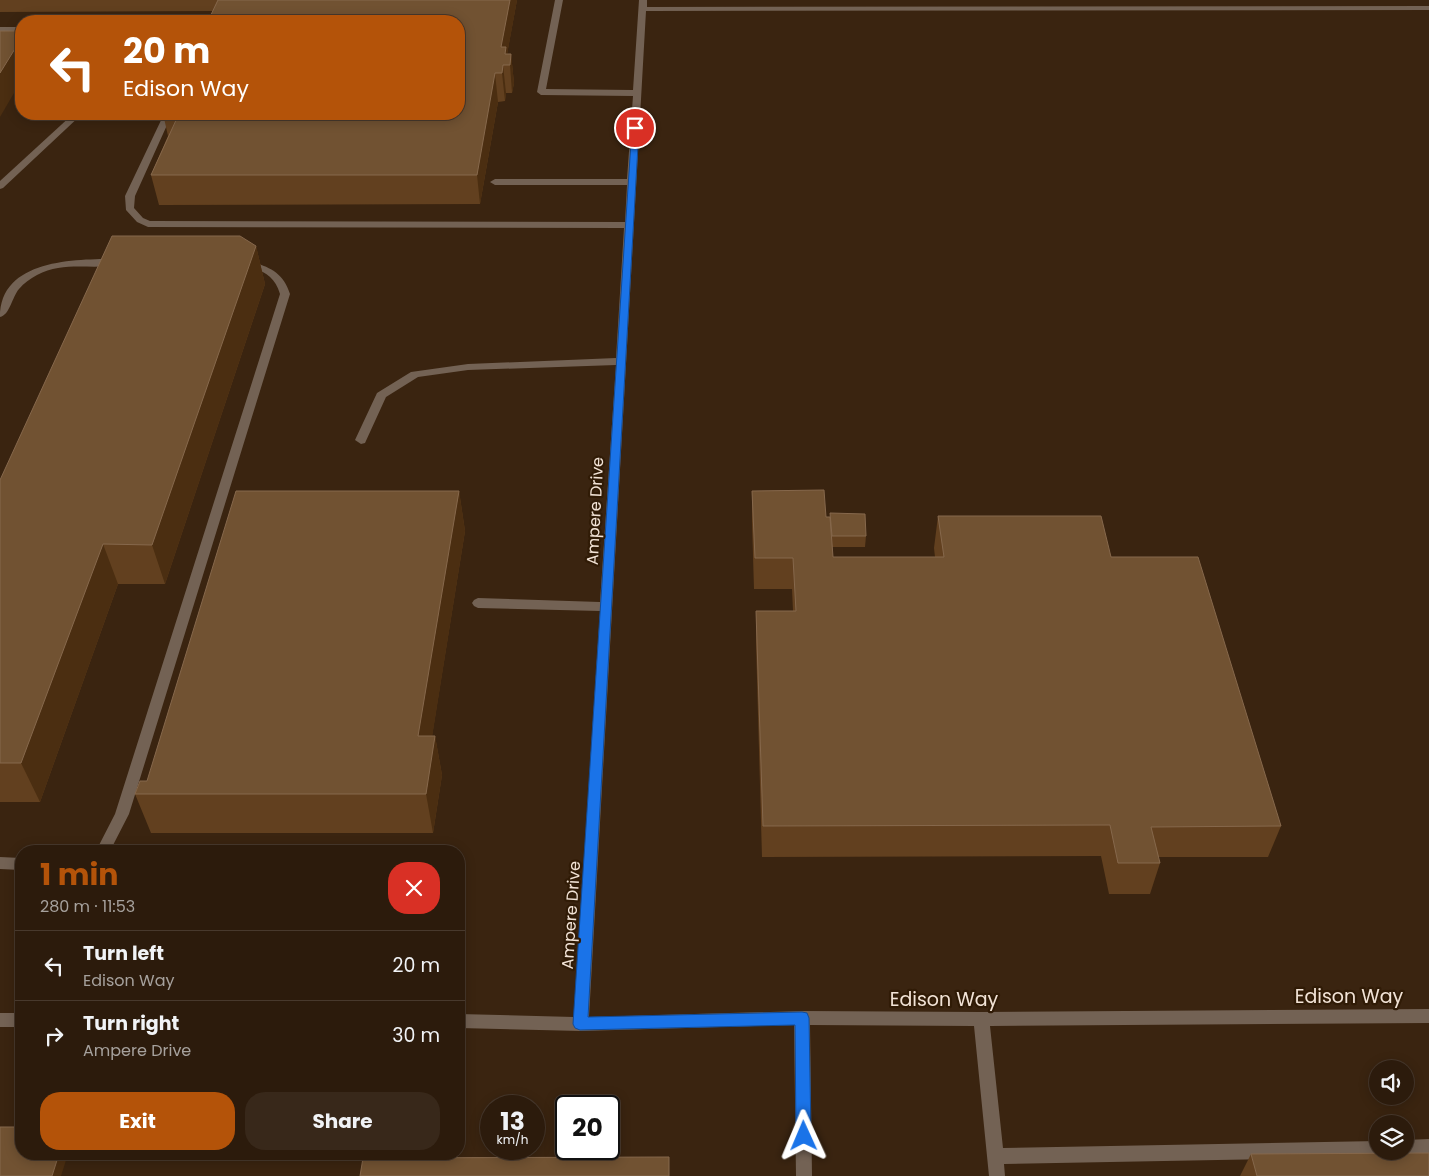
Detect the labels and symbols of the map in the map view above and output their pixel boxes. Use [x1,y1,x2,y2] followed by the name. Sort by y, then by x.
[614,107,656,149] pin
[581,456,609,566] street label: Ampere Drive
[556,860,586,970] street label: Ampere Drive
[1295,983,1404,1010] street label: Edison Way
[890,986,999,1013] street label: Edison Way
[555,1095,620,1160] speed limit sign: 20
[777,1109,829,1161] position arrow

